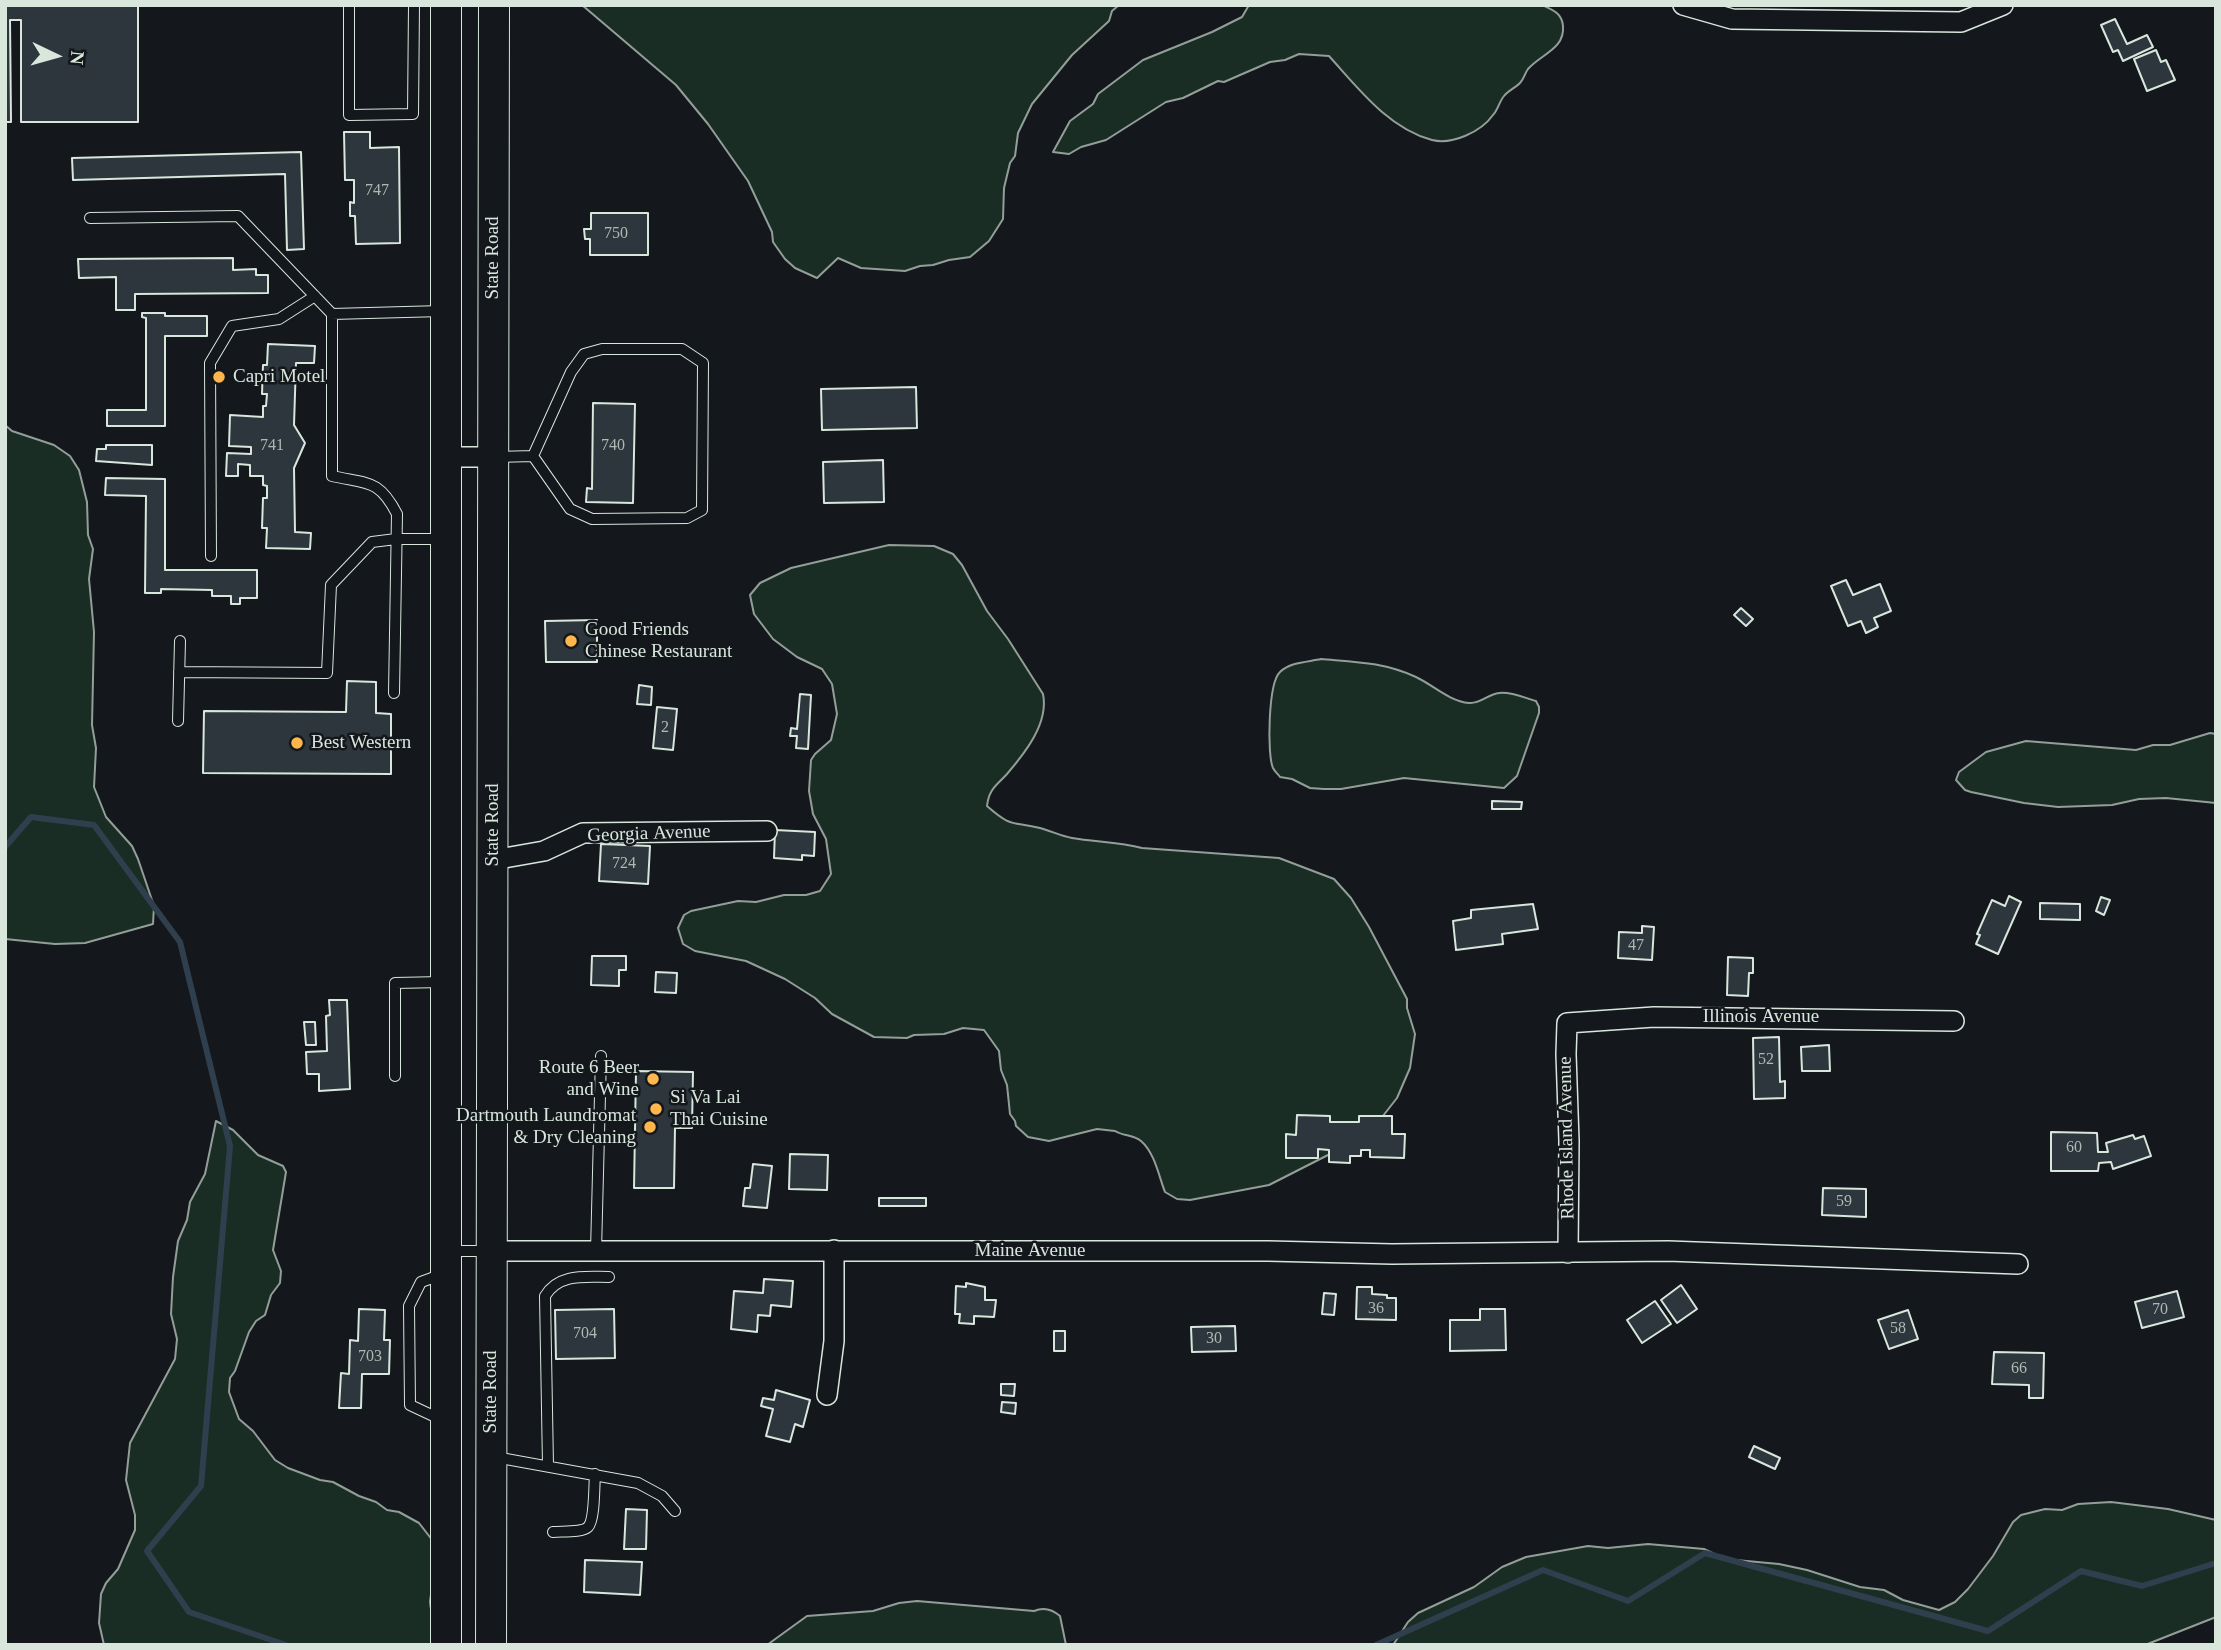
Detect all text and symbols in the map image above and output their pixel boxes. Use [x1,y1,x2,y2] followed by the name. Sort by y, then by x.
[21,21,91,91] north arrow
[66,50,88,66] text: N
[365,181,389,201] house number: 747
[482,217,504,299] street label: State Road
[604,224,628,244] house number: 750
[233,366,325,388] place label: Capri Motel
[211,369,227,385] marker: Capri Motel
[260,436,284,456] house number: 741
[601,436,625,456] house number: 740
[585,619,732,663] place label: Good Friends Chinese Restaurant
[563,633,579,649] marker: Good Friends Chinese Restaurant
[661,718,669,738] house number: 2
[311,732,411,754] place label: Best Western
[289,735,305,751] marker: Best Western
[482,784,504,866] street label: State Road
[587,820,711,848] street label: Georgia Avenue
[612,854,636,874] house number: 724
[1628,936,1644,956] house number: 47
[1703,1006,1819,1028] street label: Illinois Avenue
[1758,1050,1774,1070] house number: 52
[1554,1056,1580,1220] street label: Rhode Island Avenue
[539,1057,639,1101] place label: Route 6 Beer and Wine
[645,1071,661,1087] marker: Route 6 Beer and Wine
[670,1087,768,1131] place label: Si Va Lai Thai Cuisine
[648,1101,664,1117] marker: Si Va Lai Thai Cuisine
[456,1105,636,1149] place label: Dartmouth Laundromat & Dry Cleaning
[642,1119,658,1135] marker: Dartmouth Laundromat & Dry Cleaning
[2066,1138,2082,1158] house number: 60
[1836,1192,1852,1212] house number: 59
[975,1240,1085,1262] street label: Maine Avenue
[1368,1299,1384,1319] house number: 36
[2152,1300,2168,1320] house number: 70
[1890,1319,1906,1339] house number: 58
[573,1324,597,1344] house number: 704
[1206,1329,1222,1349] house number: 30
[358,1347,382,1367] house number: 703
[480,1351,502,1433] street label: State Road
[2011,1359,2027,1379] house number: 66

